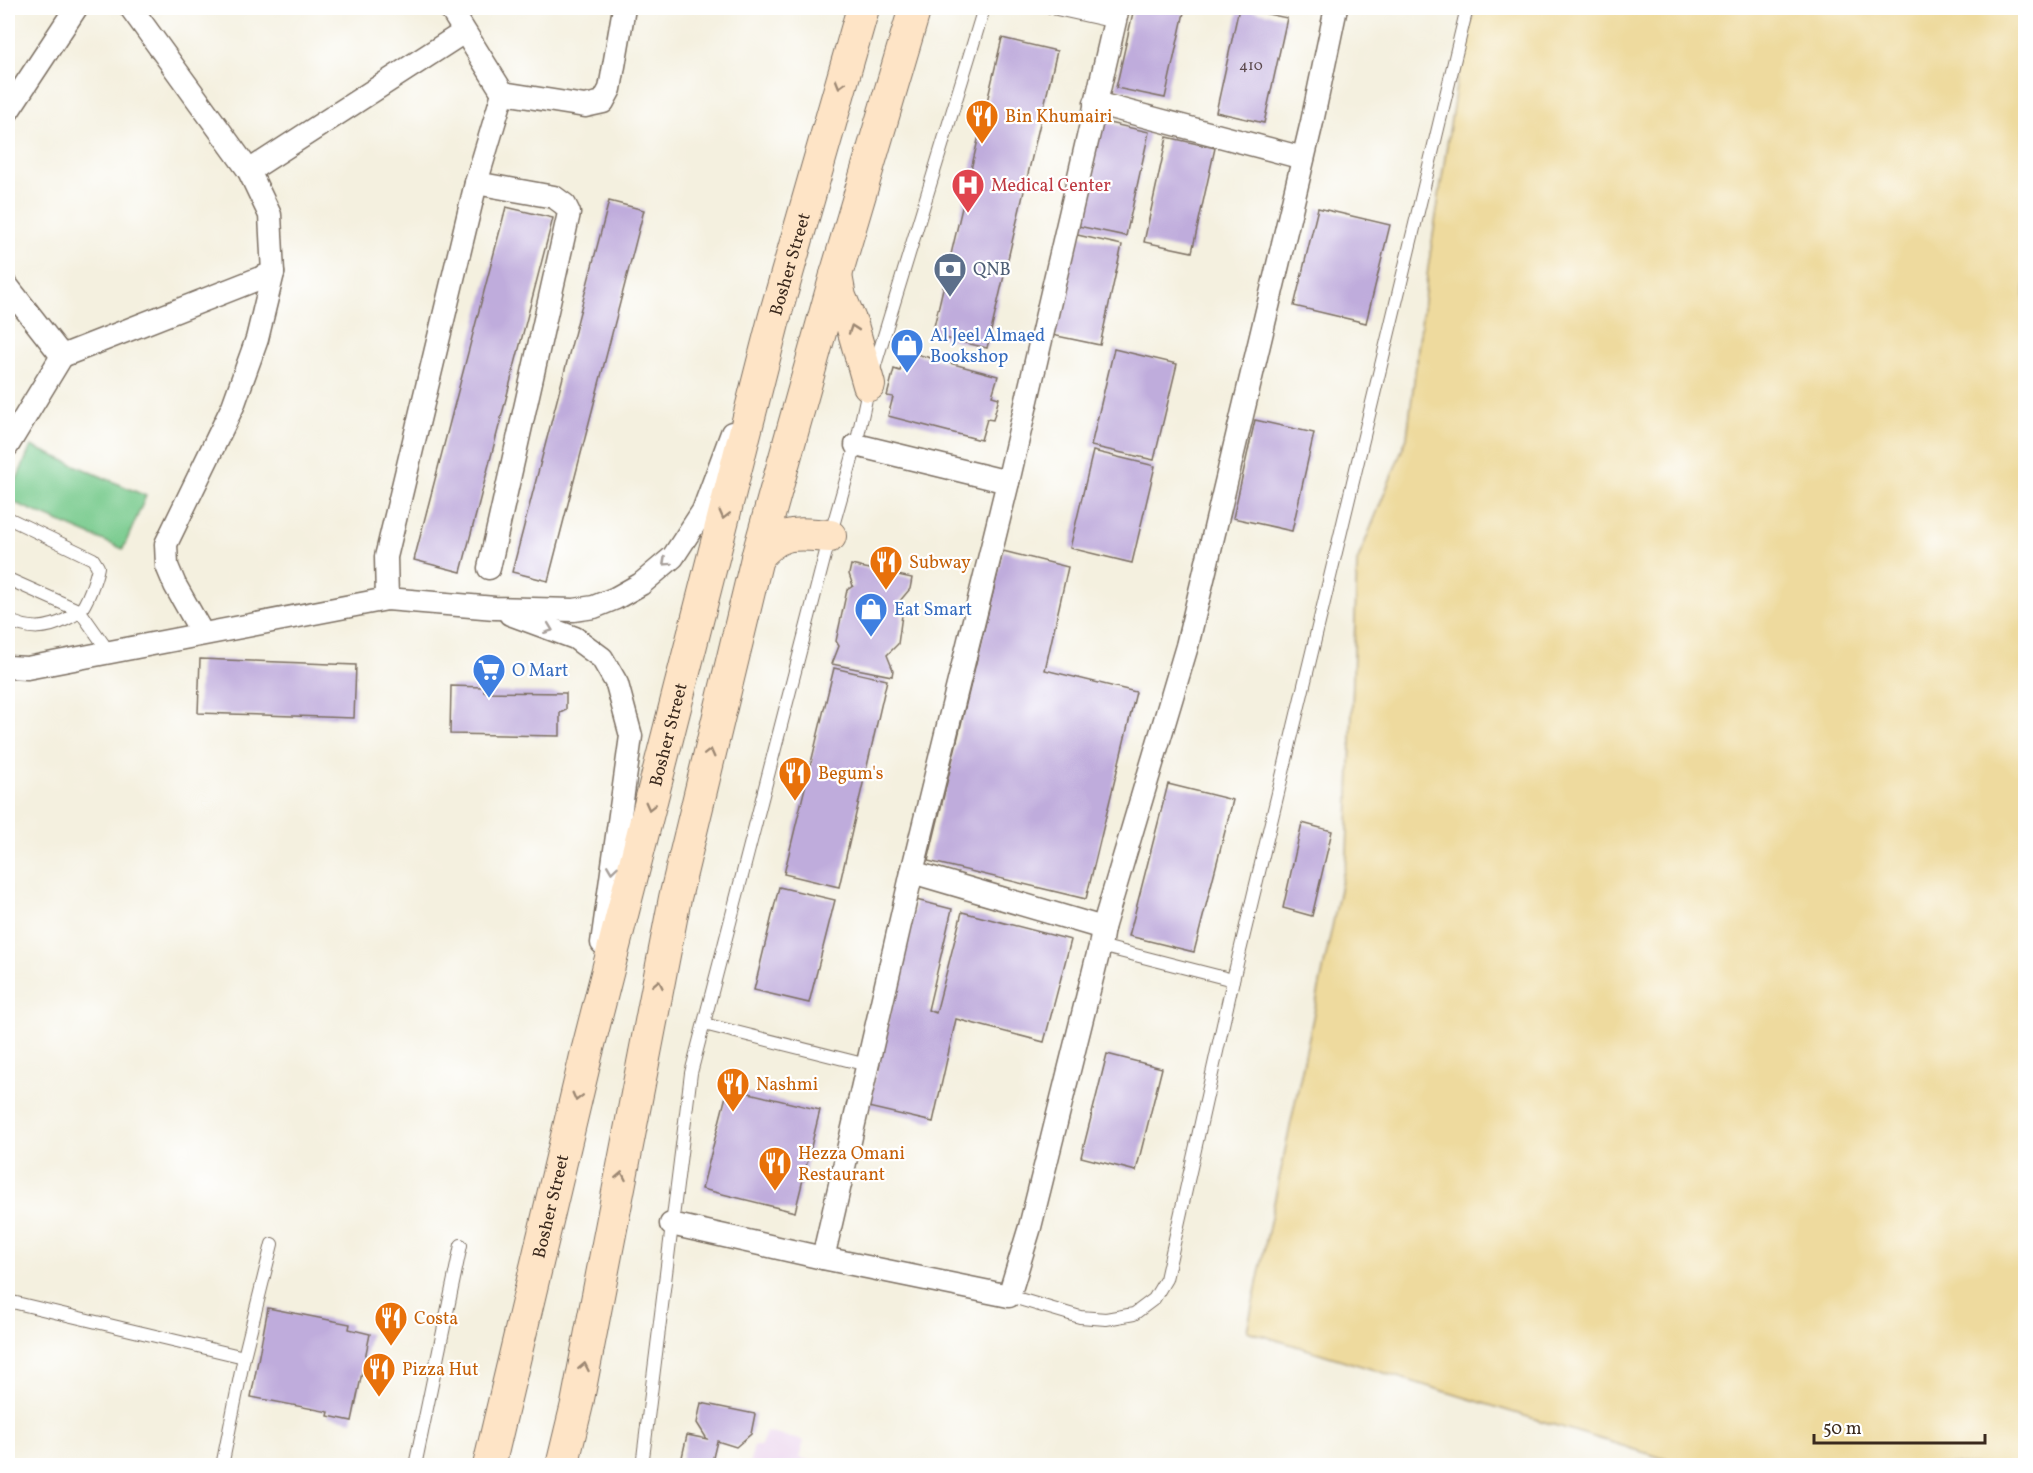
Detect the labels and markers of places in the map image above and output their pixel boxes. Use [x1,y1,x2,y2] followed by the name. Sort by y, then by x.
[964,98,1000,145] restaurant icon: Bin Khumairi
[1005,105,1112,130] place label: Bin Khumairi
[950,167,986,214] hospital icon: Medical Center
[991,174,1111,199] place label: Medical Center
[932,251,968,298] bank icon: QNB
[973,258,1011,283] place label: QNB
[930,324,1045,370] place label: Al Jeel Almaed Bookshop
[889,327,925,374] shop icon: Al Jeel Almaed Bookshop
[868,544,904,591] restaurant icon: Subway
[909,551,971,576] place label: Subway
[853,591,889,638] shop icon: Eat Smart
[894,598,972,623] place label: Eat Smart
[471,652,507,699] supermarket icon: O Mart
[512,659,568,684] place label: O Mart
[777,755,813,802] restaurant icon: Begum's
[818,762,883,787] place label: Begum's
[715,1066,751,1113] restaurant icon: Nashmi
[756,1073,818,1098] place label: Nashmi
[798,1142,905,1188] place label: Hezza Omani Restaurant
[757,1145,793,1192] restaurant icon: Hezza Omani Restaurant
[373,1300,409,1347] restaurant icon: Costa
[414,1307,458,1332] place label: Costa
[361,1351,397,1398] restaurant icon: Pizza Hut
[402,1358,479,1383] place label: Pizza Hut

